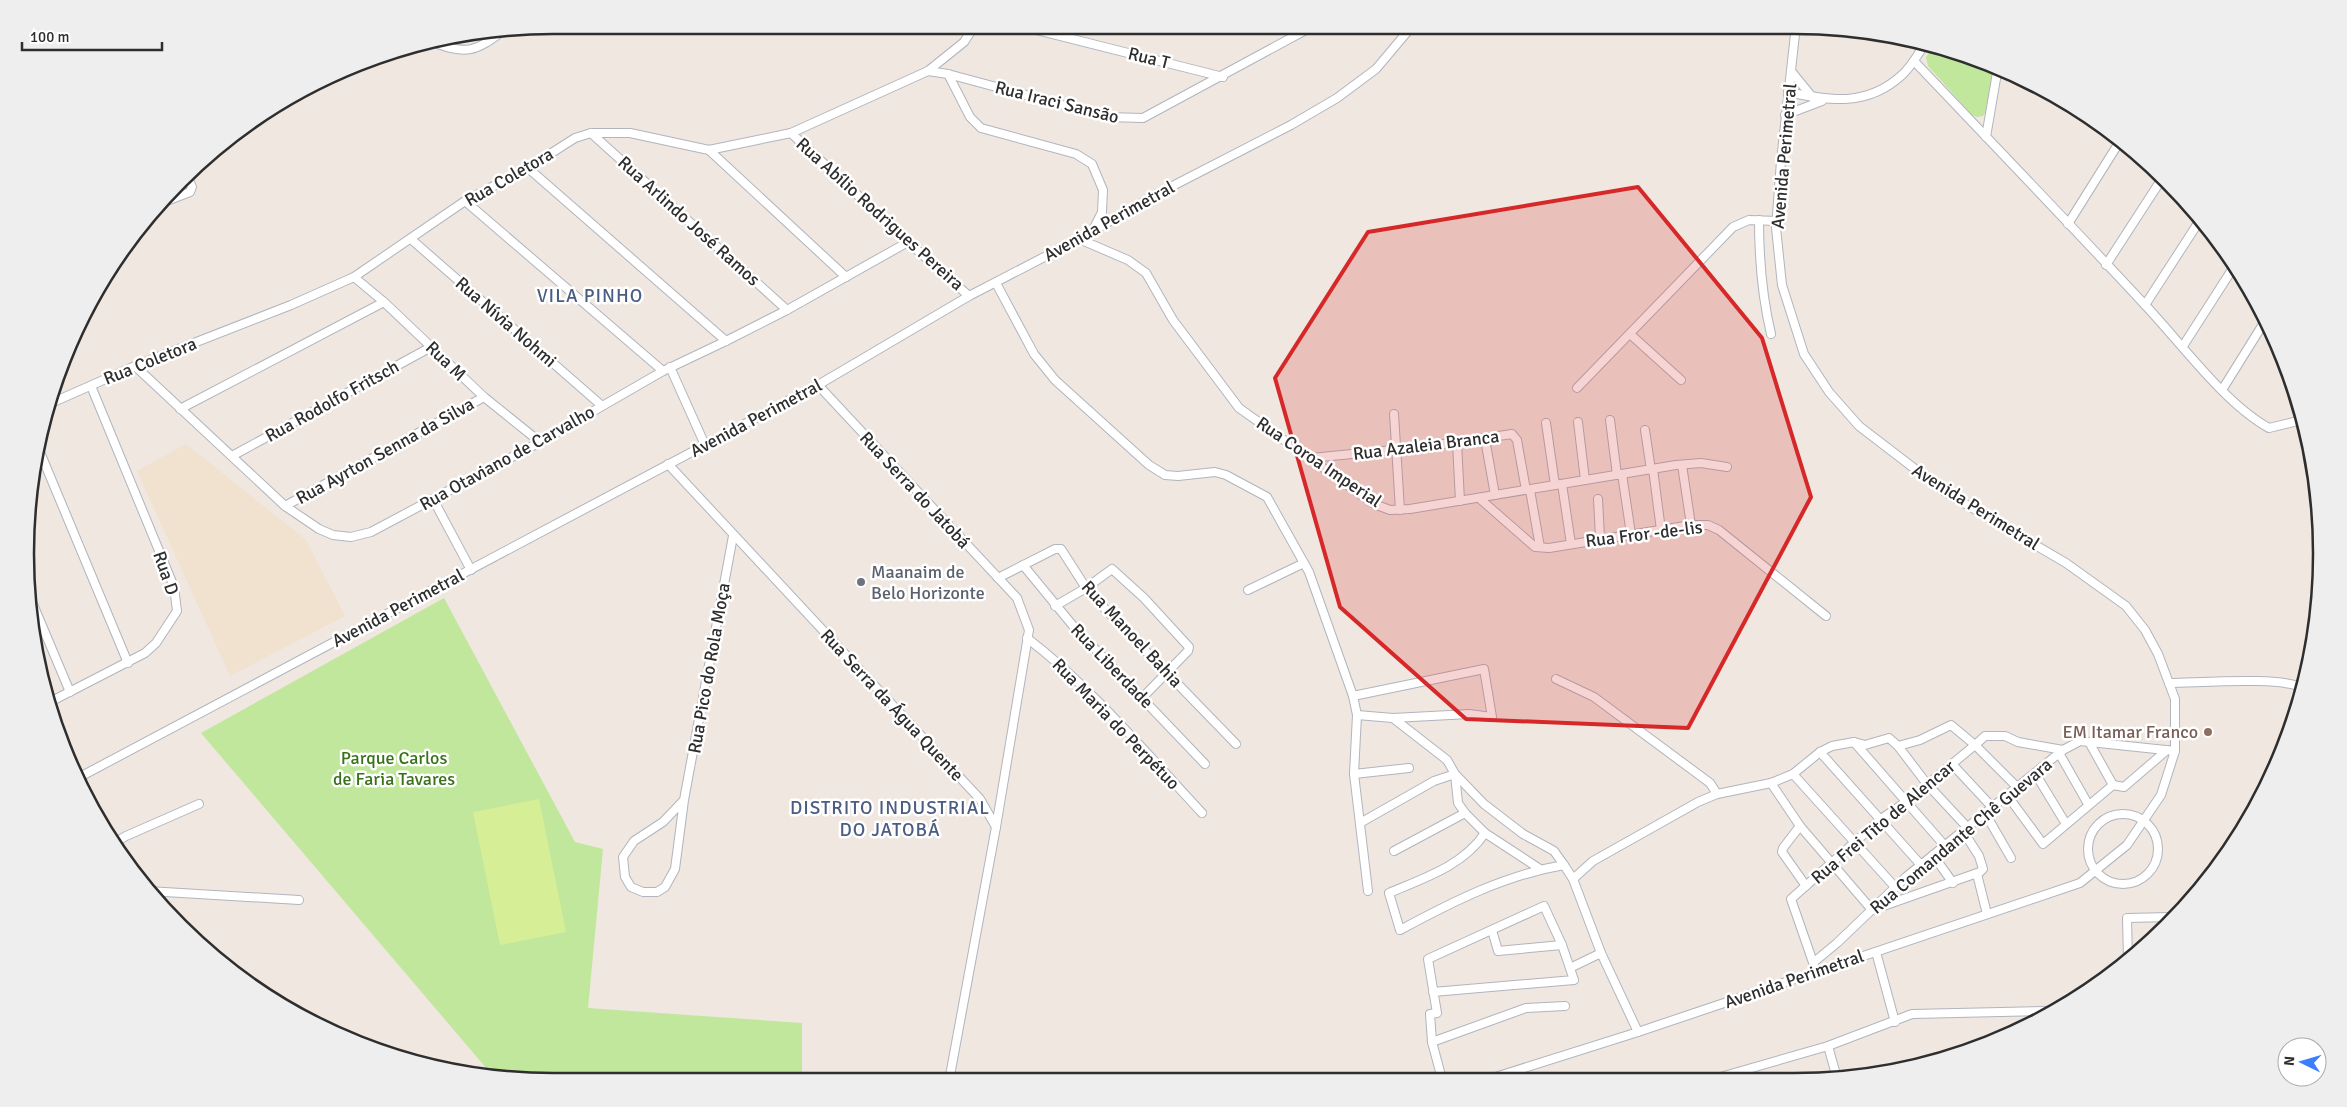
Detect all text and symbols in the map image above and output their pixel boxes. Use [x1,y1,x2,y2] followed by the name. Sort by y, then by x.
[22,20,162,52] scale bar
[30,28,70,46] text: 100 m
[1126,42,1172,74] street label: Rua T
[993,76,1121,128] street label: Rua Iraci Sansão
[1767,82,1801,230] street label: Avenida Perimetral
[792,133,968,295] street label: Rua Abílio Rodrigues Pereira
[461,143,557,211] street label: Rua Coletora
[613,151,765,291] street label: Rua Arlindo José Ramos
[1040,176,1178,266] street label: Avenida Perimetral
[451,272,561,372] street label: Rua Nívia Nohmi
[537,284,643,308] district label: VILA PINHO
[100,332,200,390] street label: Rua Coletora
[421,336,471,386] street label: Rua M
[261,355,403,447] street label: Rua Rodolfo Fritsch
[686,374,826,462] street label: Avenida Perimetral
[292,393,478,509] street label: Rua Ayrton Senna da Silva
[416,401,598,515] street label: Rua Otaviano de Carvalho
[1252,412,1386,512] street label: Rua Coroa Imperial
[1352,425,1500,465] street label: Rua Azaleia Branca
[855,427,975,553] street label: Rua Serra do Jatobá
[1908,459,2044,555] street label: Avenida Perimetral
[1584,516,1704,552] street label: Rua Fror -de-lis
[148,548,184,598] street label: Rua D
[871,561,985,604] place label: Maanaim de Belo Horizonte
[328,564,468,652] street label: Avenida Perimetral
[855,576,867,588] marker: Maanaim de Belo Horizonte
[1077,576,1187,692] street label: Rua Manoel Bahia
[683,581,735,755] street label: Rua Pico do Rola Moça
[1066,619,1158,713] street label: Rua Liberdade
[816,624,968,786] street label: Rua Serra da Água Quente
[1048,654,1184,794] street label: Rua Maria do Perpétuo
[2062,721,2198,743] place label: EM Itamar Franco
[2202,726,2214,738] marker: EM Itamar Franco
[333,747,455,790] park label: Parque Carlos de Faria Tavares
[1865,753,2057,919] street label: Rua Comandante Chê Guevara
[1807,755,1960,889] street label: Rua Frei Tito de Alencar
[790,796,990,842] district label: DISTRITO INDUSTRIAL DO JATOBÁ
[1721,945,1867,1013] street label: Avenida Perimetral
[2277,1037,2327,1087] north arrow
[2281,1055,2298,1067] text: N

